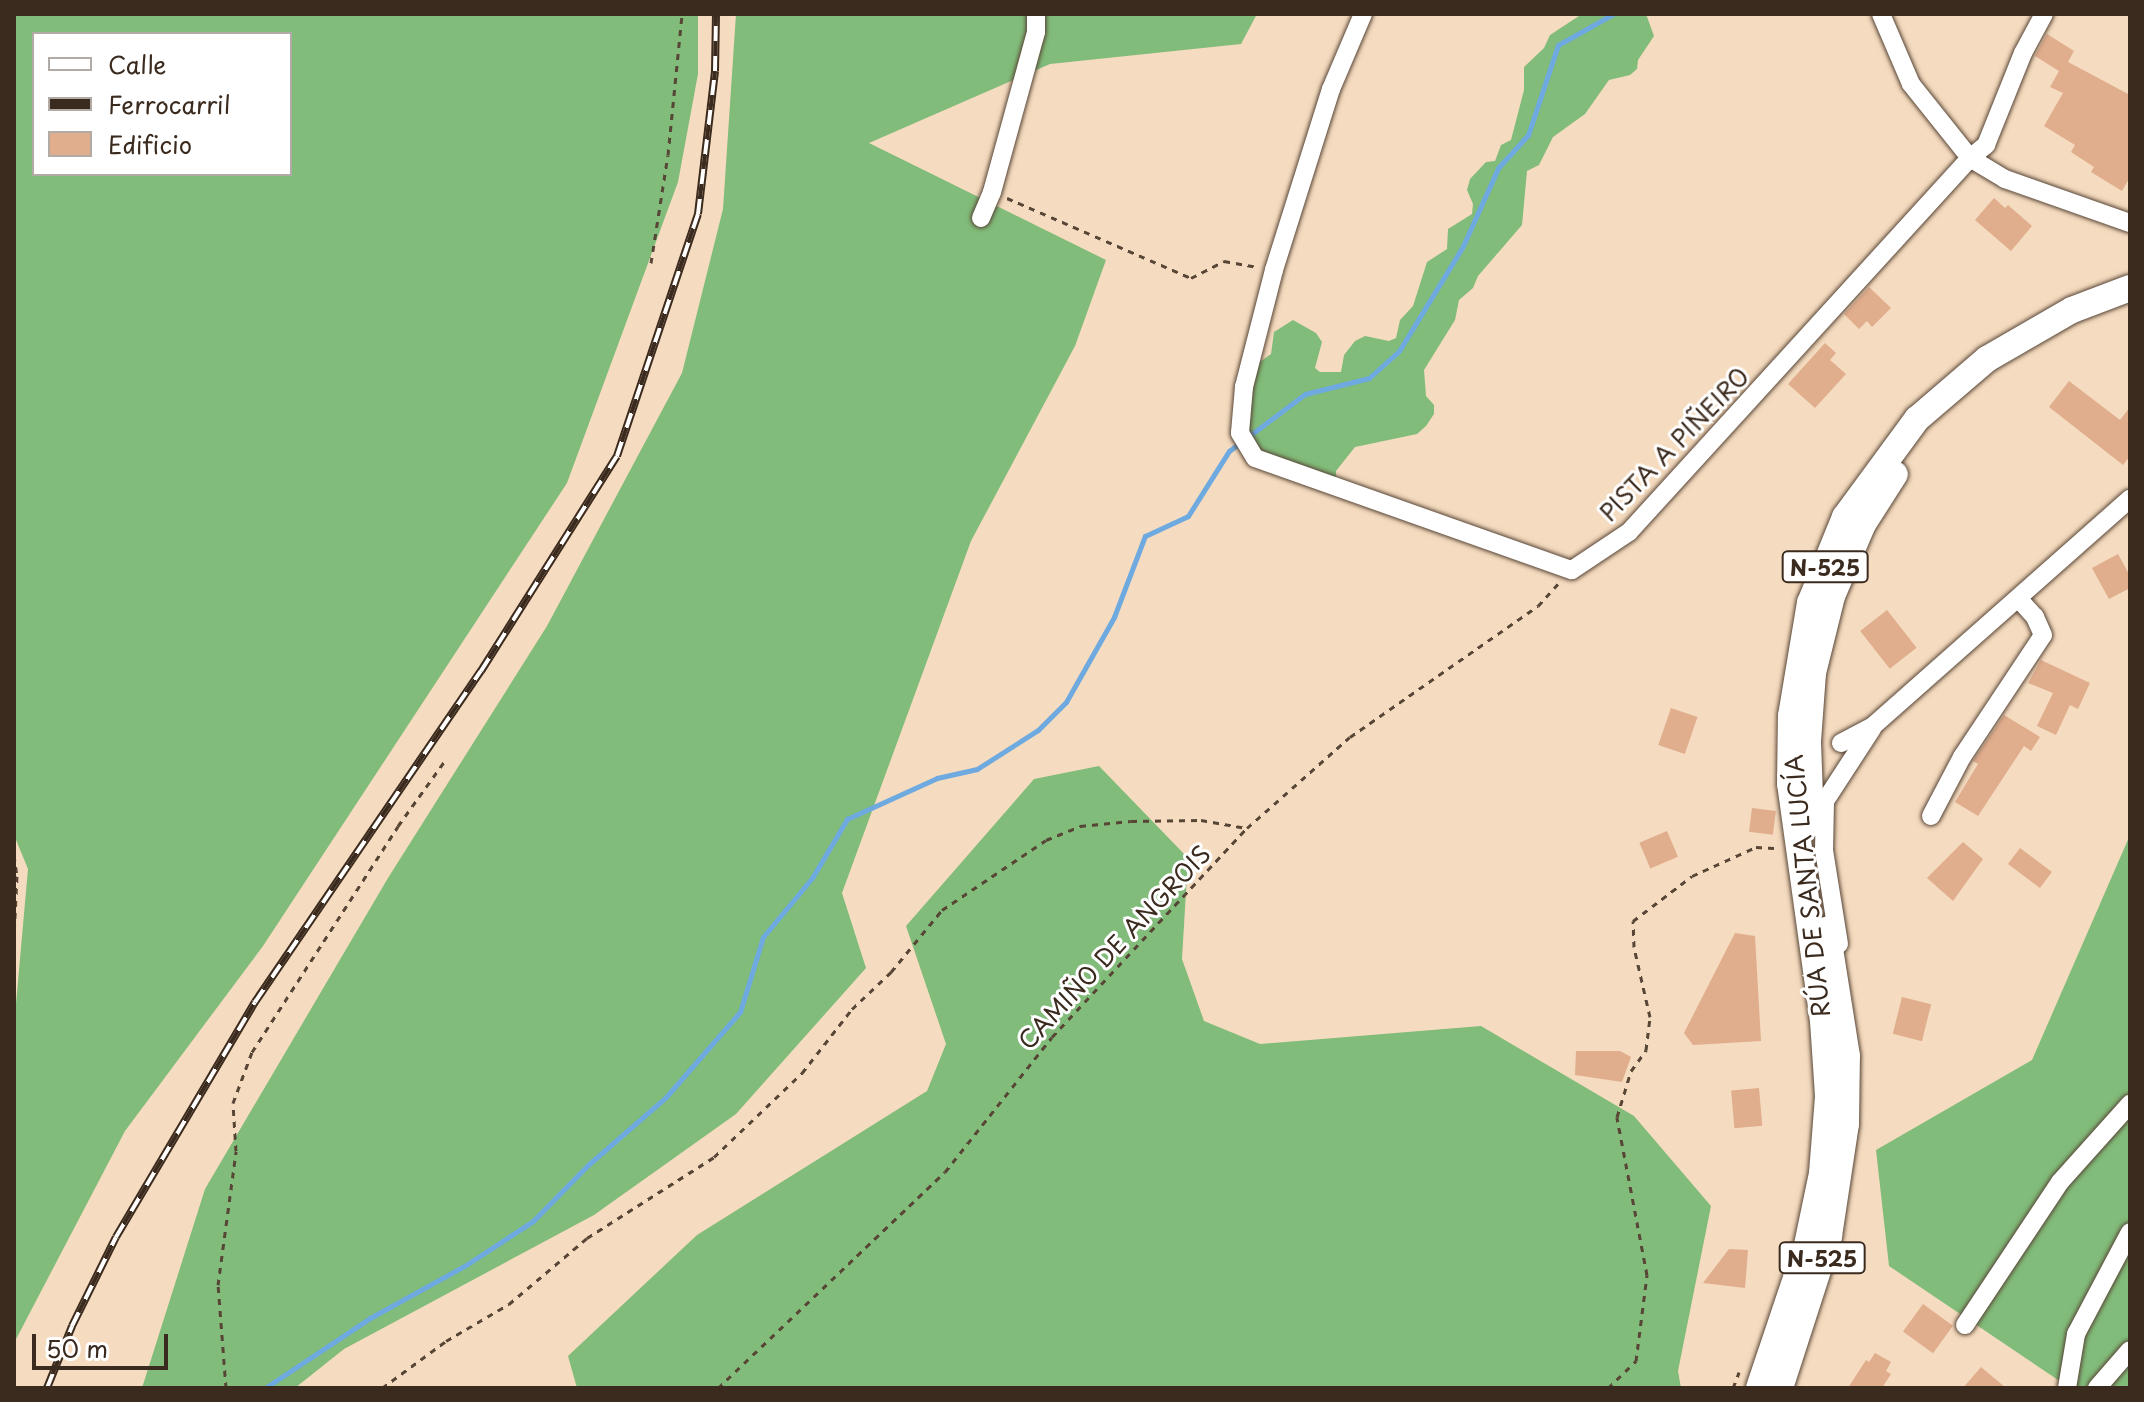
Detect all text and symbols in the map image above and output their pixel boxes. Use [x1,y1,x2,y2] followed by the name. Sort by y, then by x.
[32,32,292,176] legend
[108,46,166,82] text: Calle
[108,86,231,122] text: Ferrocarril
[108,126,192,162] text: Edificio
[1594,362,1754,526] street label: PISTA A PIÑEIRO
[1781,549,1869,585] road number: N-525
[1779,750,1835,1022] street label: RÚA DE SANTA LUCÍA
[1012,839,1216,1055] street label: CAMIÑO DE ANGROIS
[1778,1240,1866,1276] road number: N-525
[36,1318,172,1368] scale bar
[46,1330,108,1366] text: 50 m

